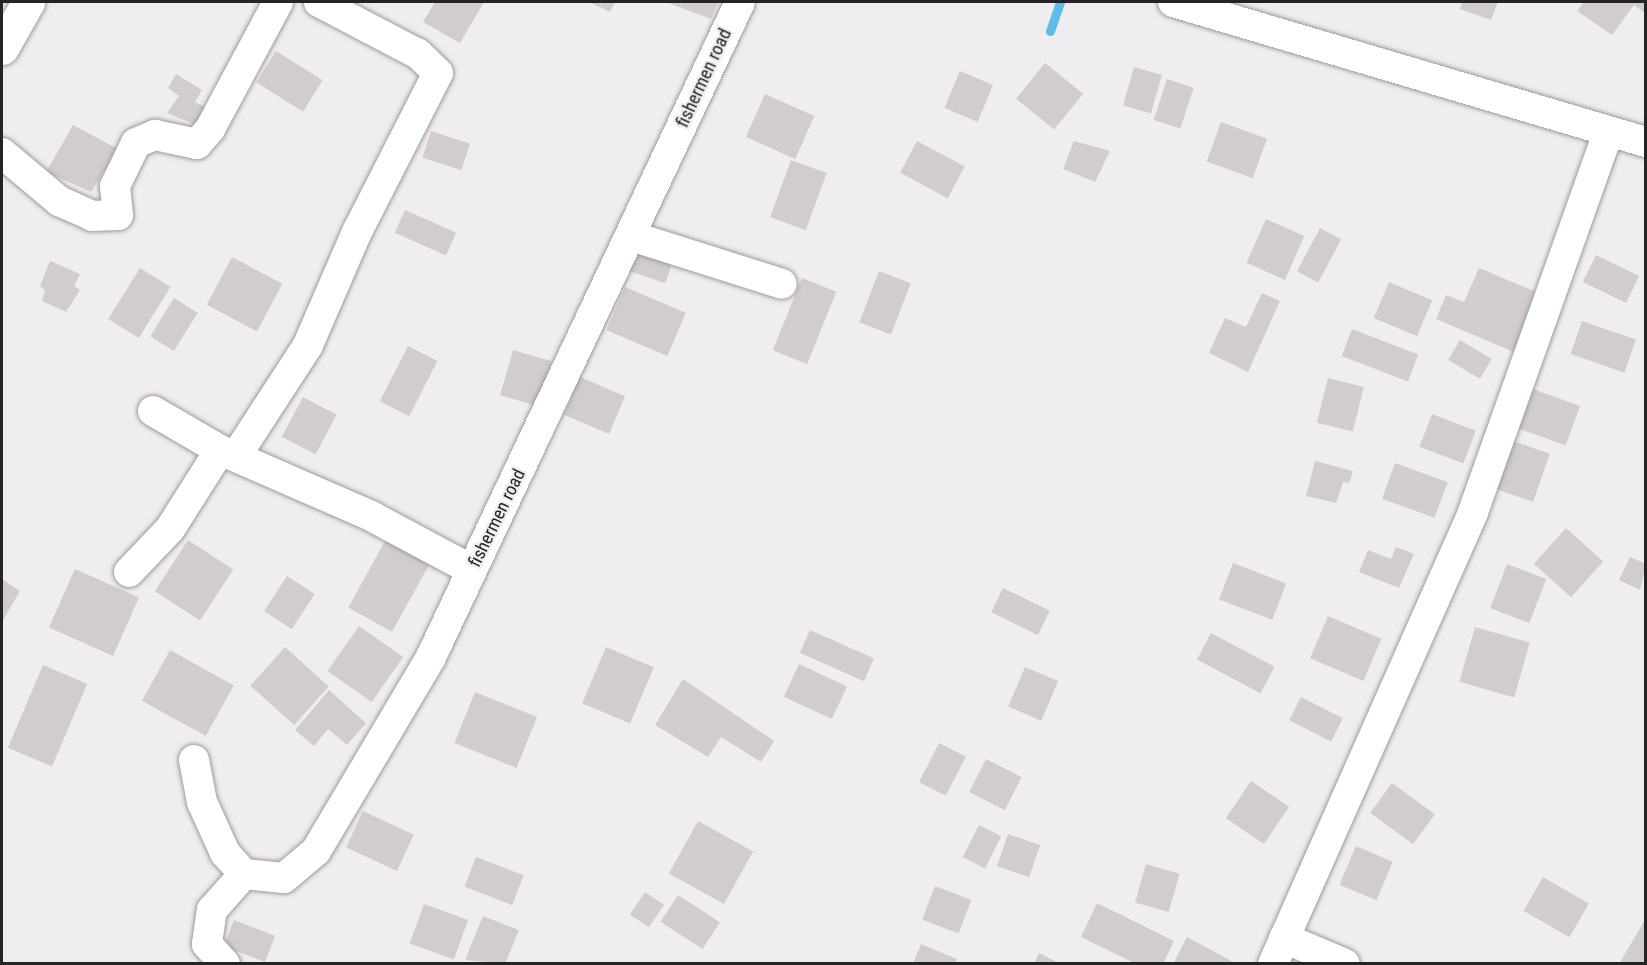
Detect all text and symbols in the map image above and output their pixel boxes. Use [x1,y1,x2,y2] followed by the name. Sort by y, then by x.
[672,25,736,131] street label: fishermen road
[464,465,530,571] street label: fishermen road

